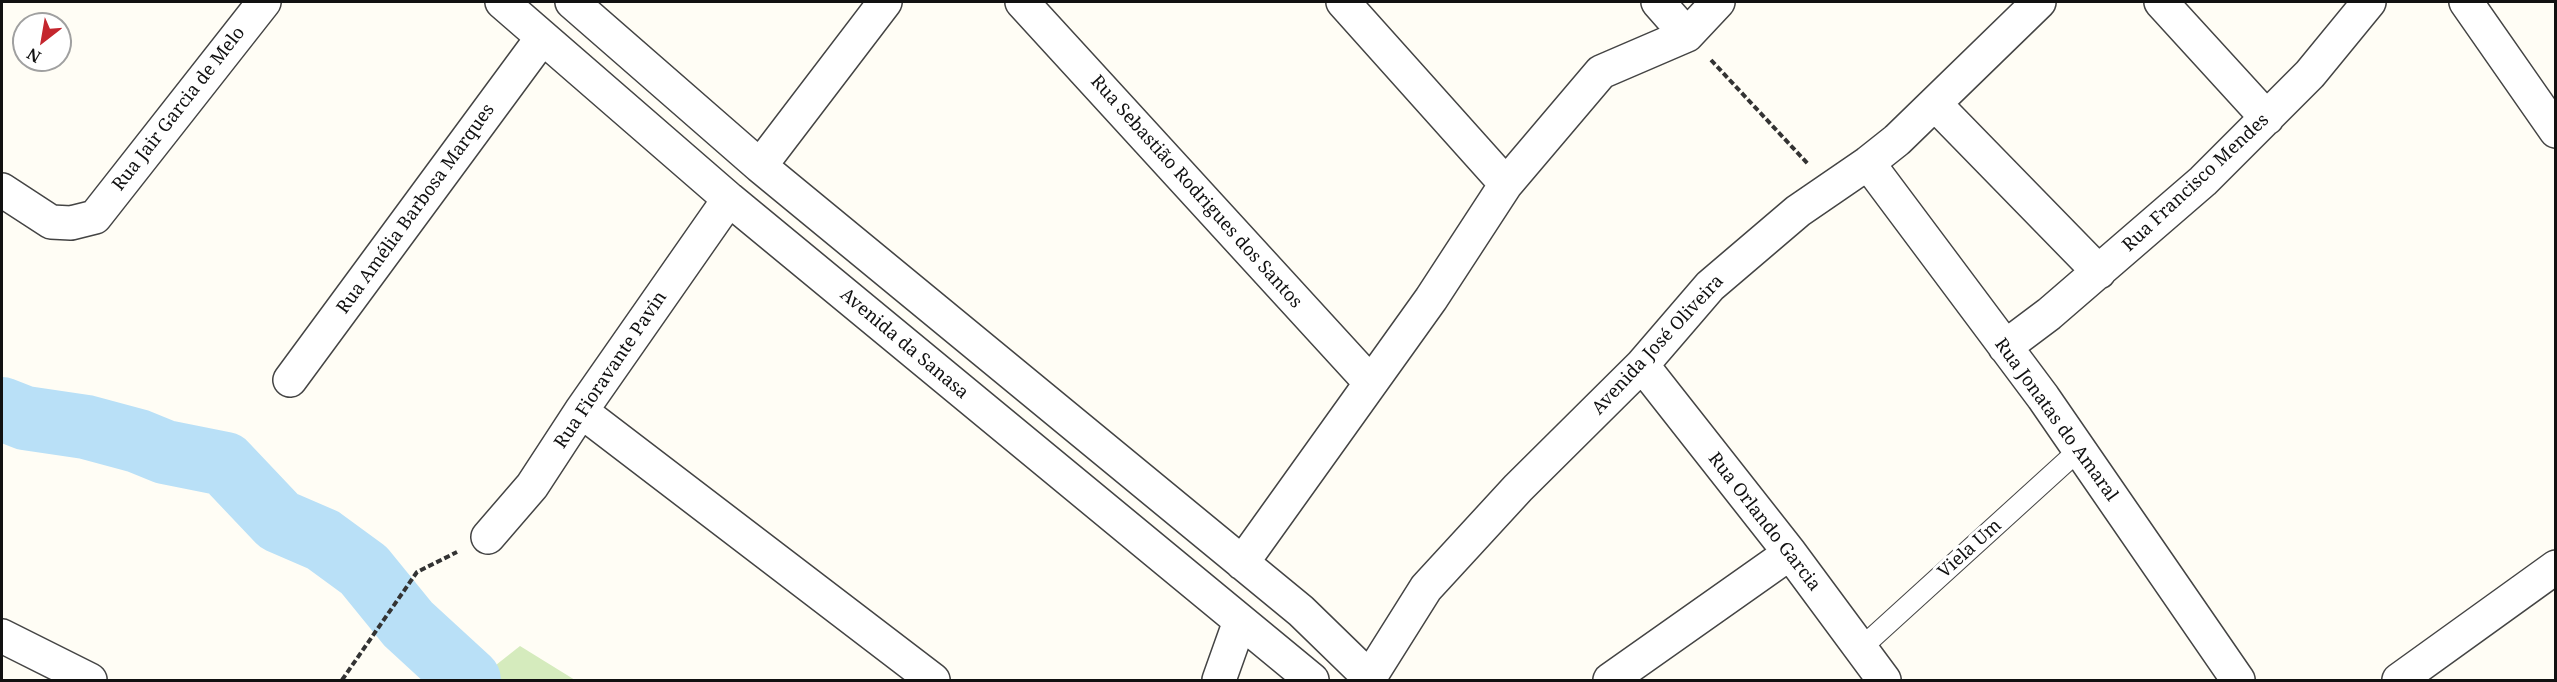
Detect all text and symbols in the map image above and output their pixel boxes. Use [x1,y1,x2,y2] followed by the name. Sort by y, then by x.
[12,12,72,72] north arrow
[108,23,250,195] street label: Rua Jair Garcia de Melo
[23,43,45,68] text: N
[1086,71,1306,313] street label: Rua Sebastião Rodrigues dos Santos
[333,100,499,318] street label: Rua Amélia Barbosa Marques
[2118,110,2274,256] street label: Rua Francisco Mendes
[1588,271,1728,419] street label: Avenida José Oliveira
[836,284,972,404] street label: Avenida da Sanasa
[550,287,672,453] street label: Rua Fioravante Pavin
[1990,335,2122,505] street label: Rua Jonatas do Amaral
[1703,449,1825,595] street label: Rua Orlando Garcia
[1934,515,2006,583] street label: Viela Um

